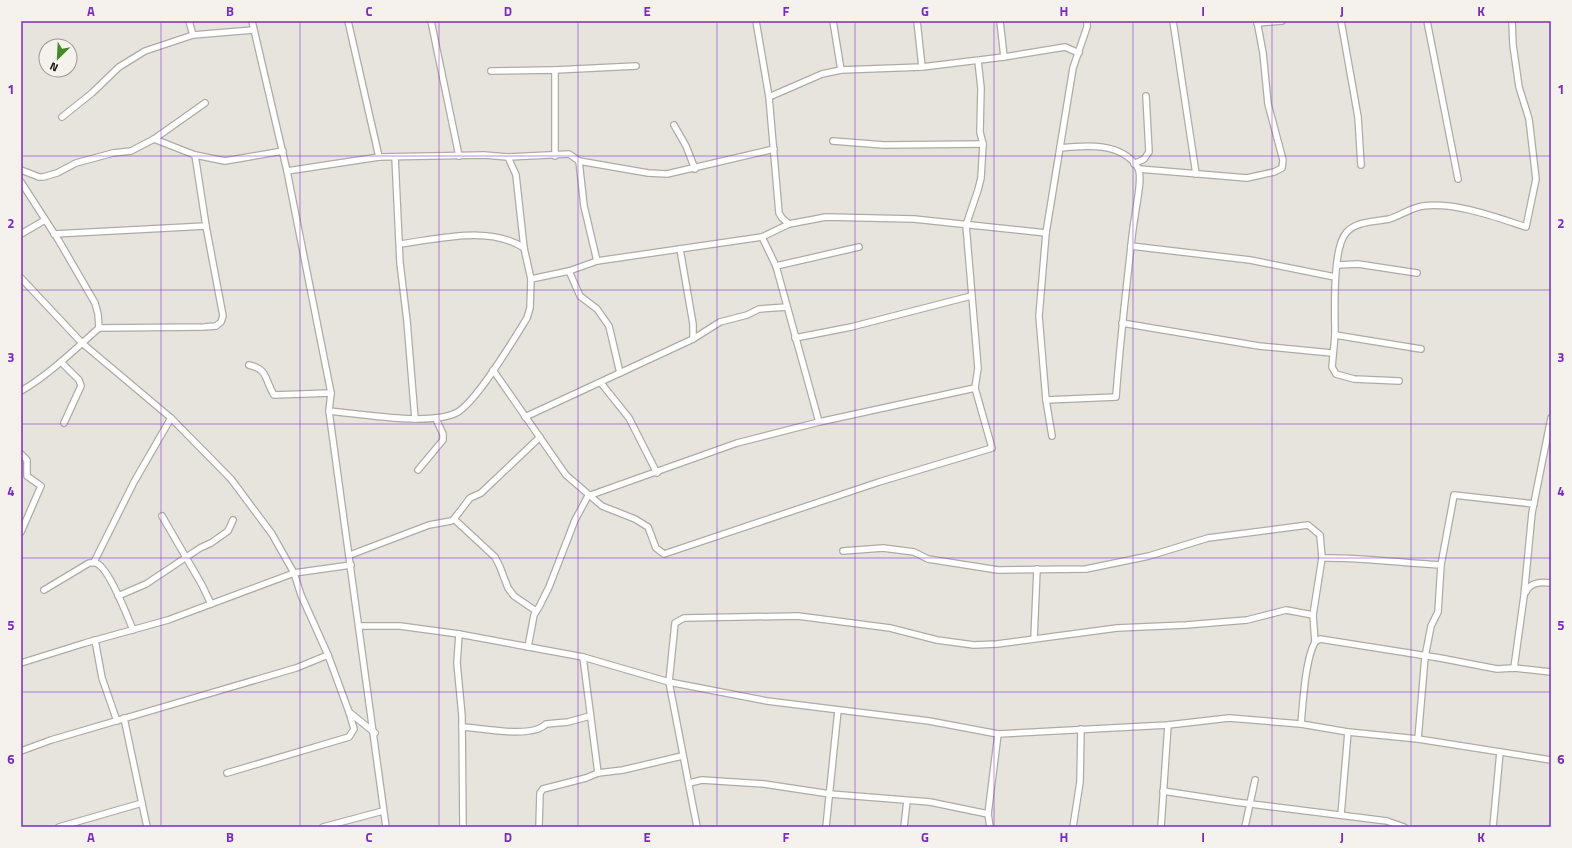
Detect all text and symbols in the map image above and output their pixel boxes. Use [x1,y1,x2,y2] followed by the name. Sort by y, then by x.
[87,1,95,21] text: A
[226,1,234,21] text: B
[365,1,373,21] text: C
[504,1,512,21] text: D
[643,1,651,21] text: E
[783,1,790,21] text: F
[921,1,929,21] text: G
[1060,1,1068,21] text: H
[1201,1,1205,21] text: I
[1340,1,1344,21] text: J
[1477,1,1485,21] text: K
[38,38,78,78] north arrow
[47,58,61,76] text: N
[7,79,15,99] text: 1
[1557,79,1565,99] text: 1
[7,213,15,233] text: 2
[1557,213,1565,233] text: 2
[7,347,15,367] text: 3
[1557,347,1565,367] text: 3
[7,481,15,501] text: 4
[1557,481,1565,501] text: 4
[7,615,15,635] text: 5
[1557,615,1565,635] text: 5
[7,749,15,769] text: 6
[1557,749,1565,769] text: 6
[87,827,95,847] text: A
[226,827,234,847] text: B
[365,827,373,847] text: C
[504,827,512,847] text: D
[643,827,651,847] text: E
[783,827,790,847] text: F
[921,827,929,847] text: G
[1060,827,1068,847] text: H
[1201,827,1205,847] text: I
[1340,827,1344,847] text: J
[1477,827,1485,847] text: K

